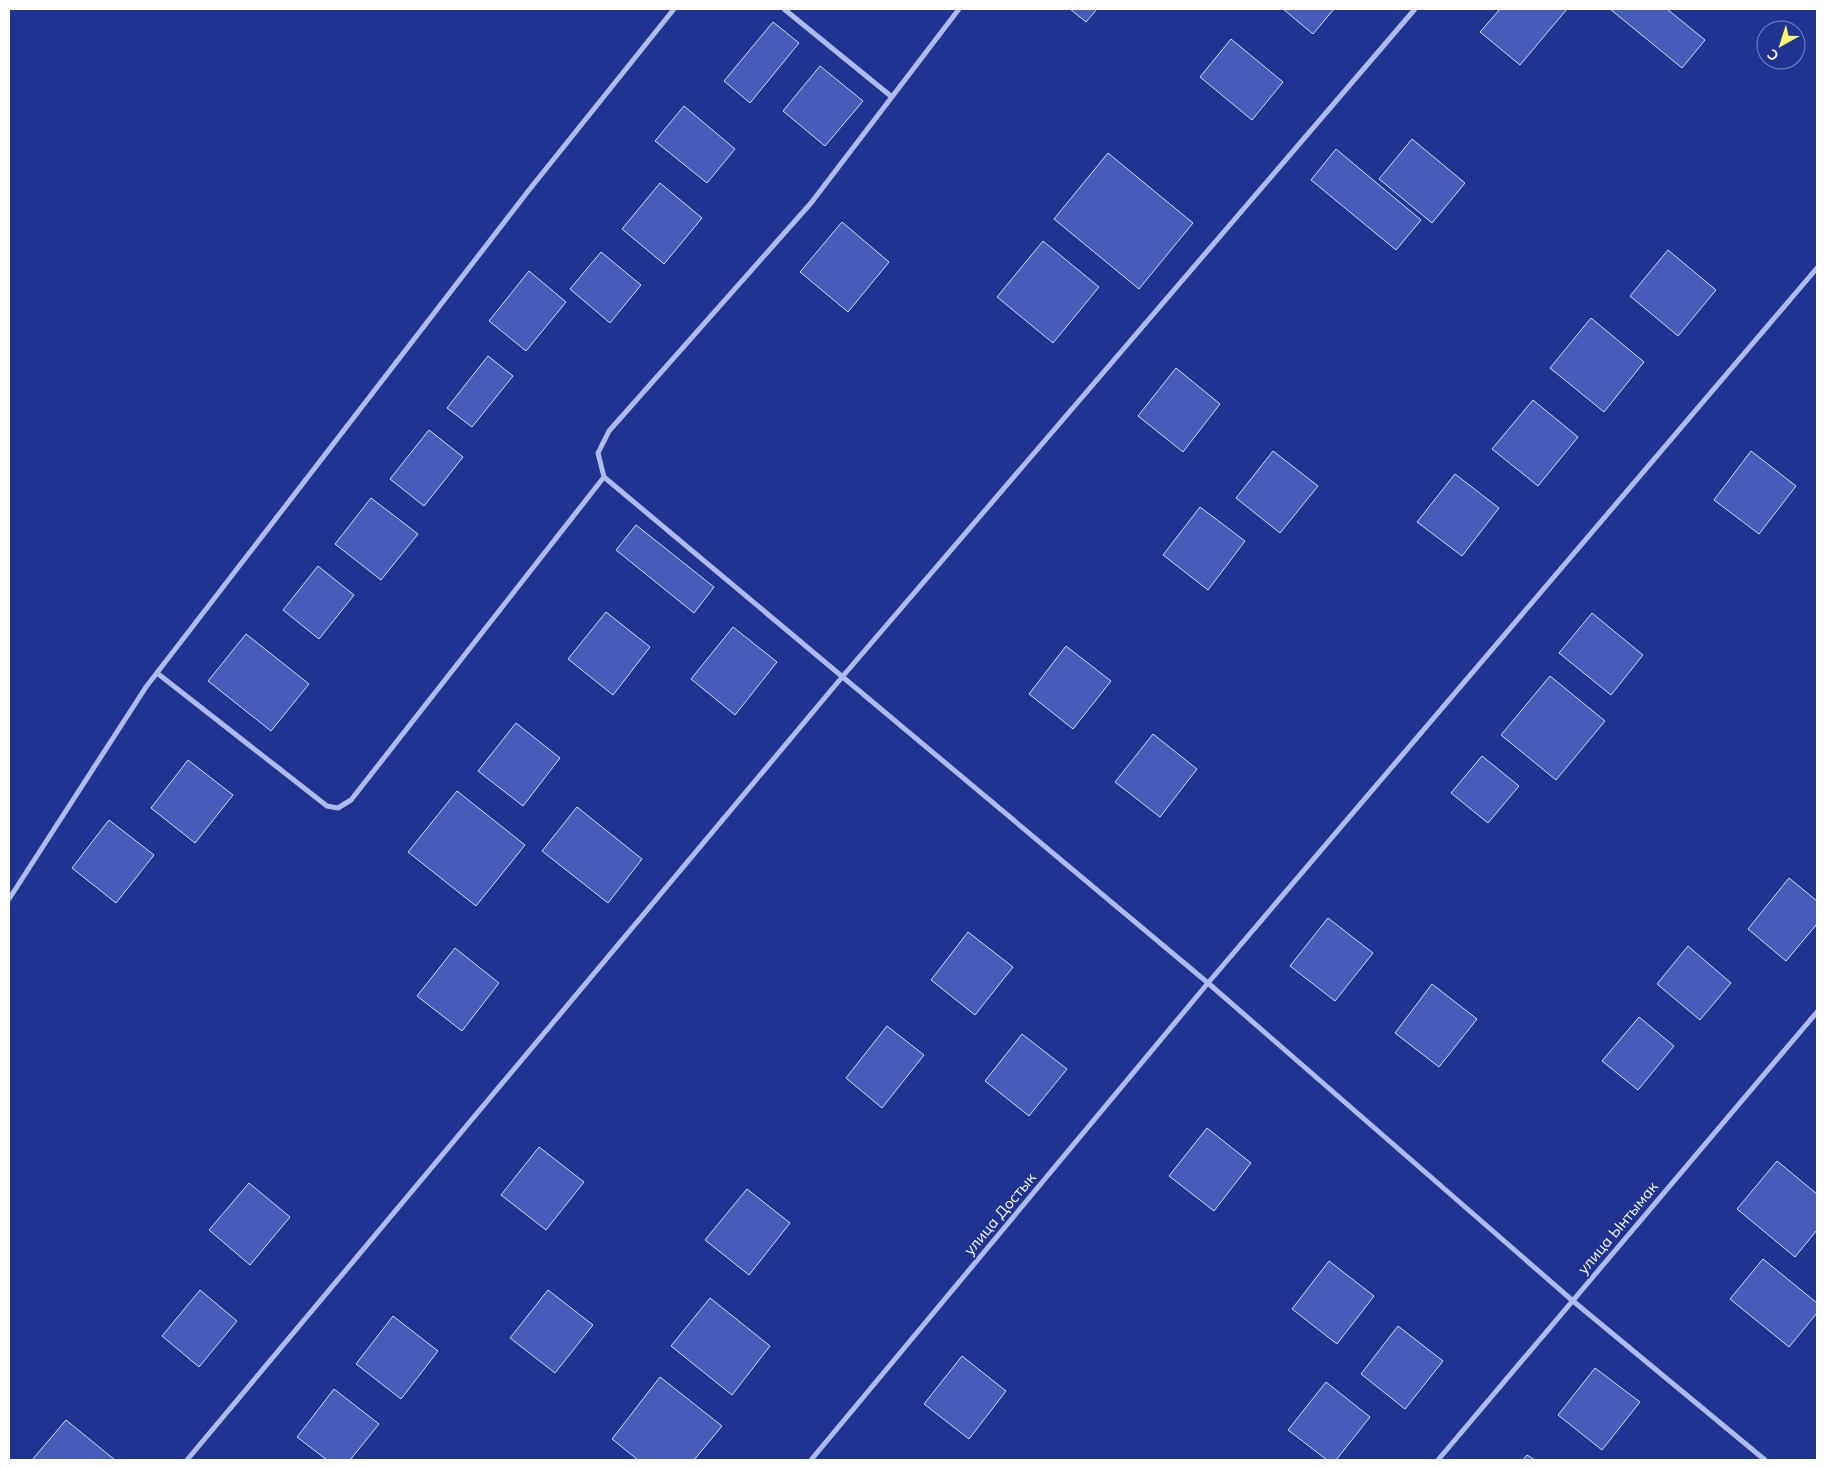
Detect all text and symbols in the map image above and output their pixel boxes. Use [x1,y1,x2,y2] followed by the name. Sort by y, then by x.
[1756,20,1806,70] north arrow
[1763,45,1782,65] text: С
[960,1168,1040,1259] street label: улица Достык
[1573,1177,1662,1278] street label: улица Ынтымак

